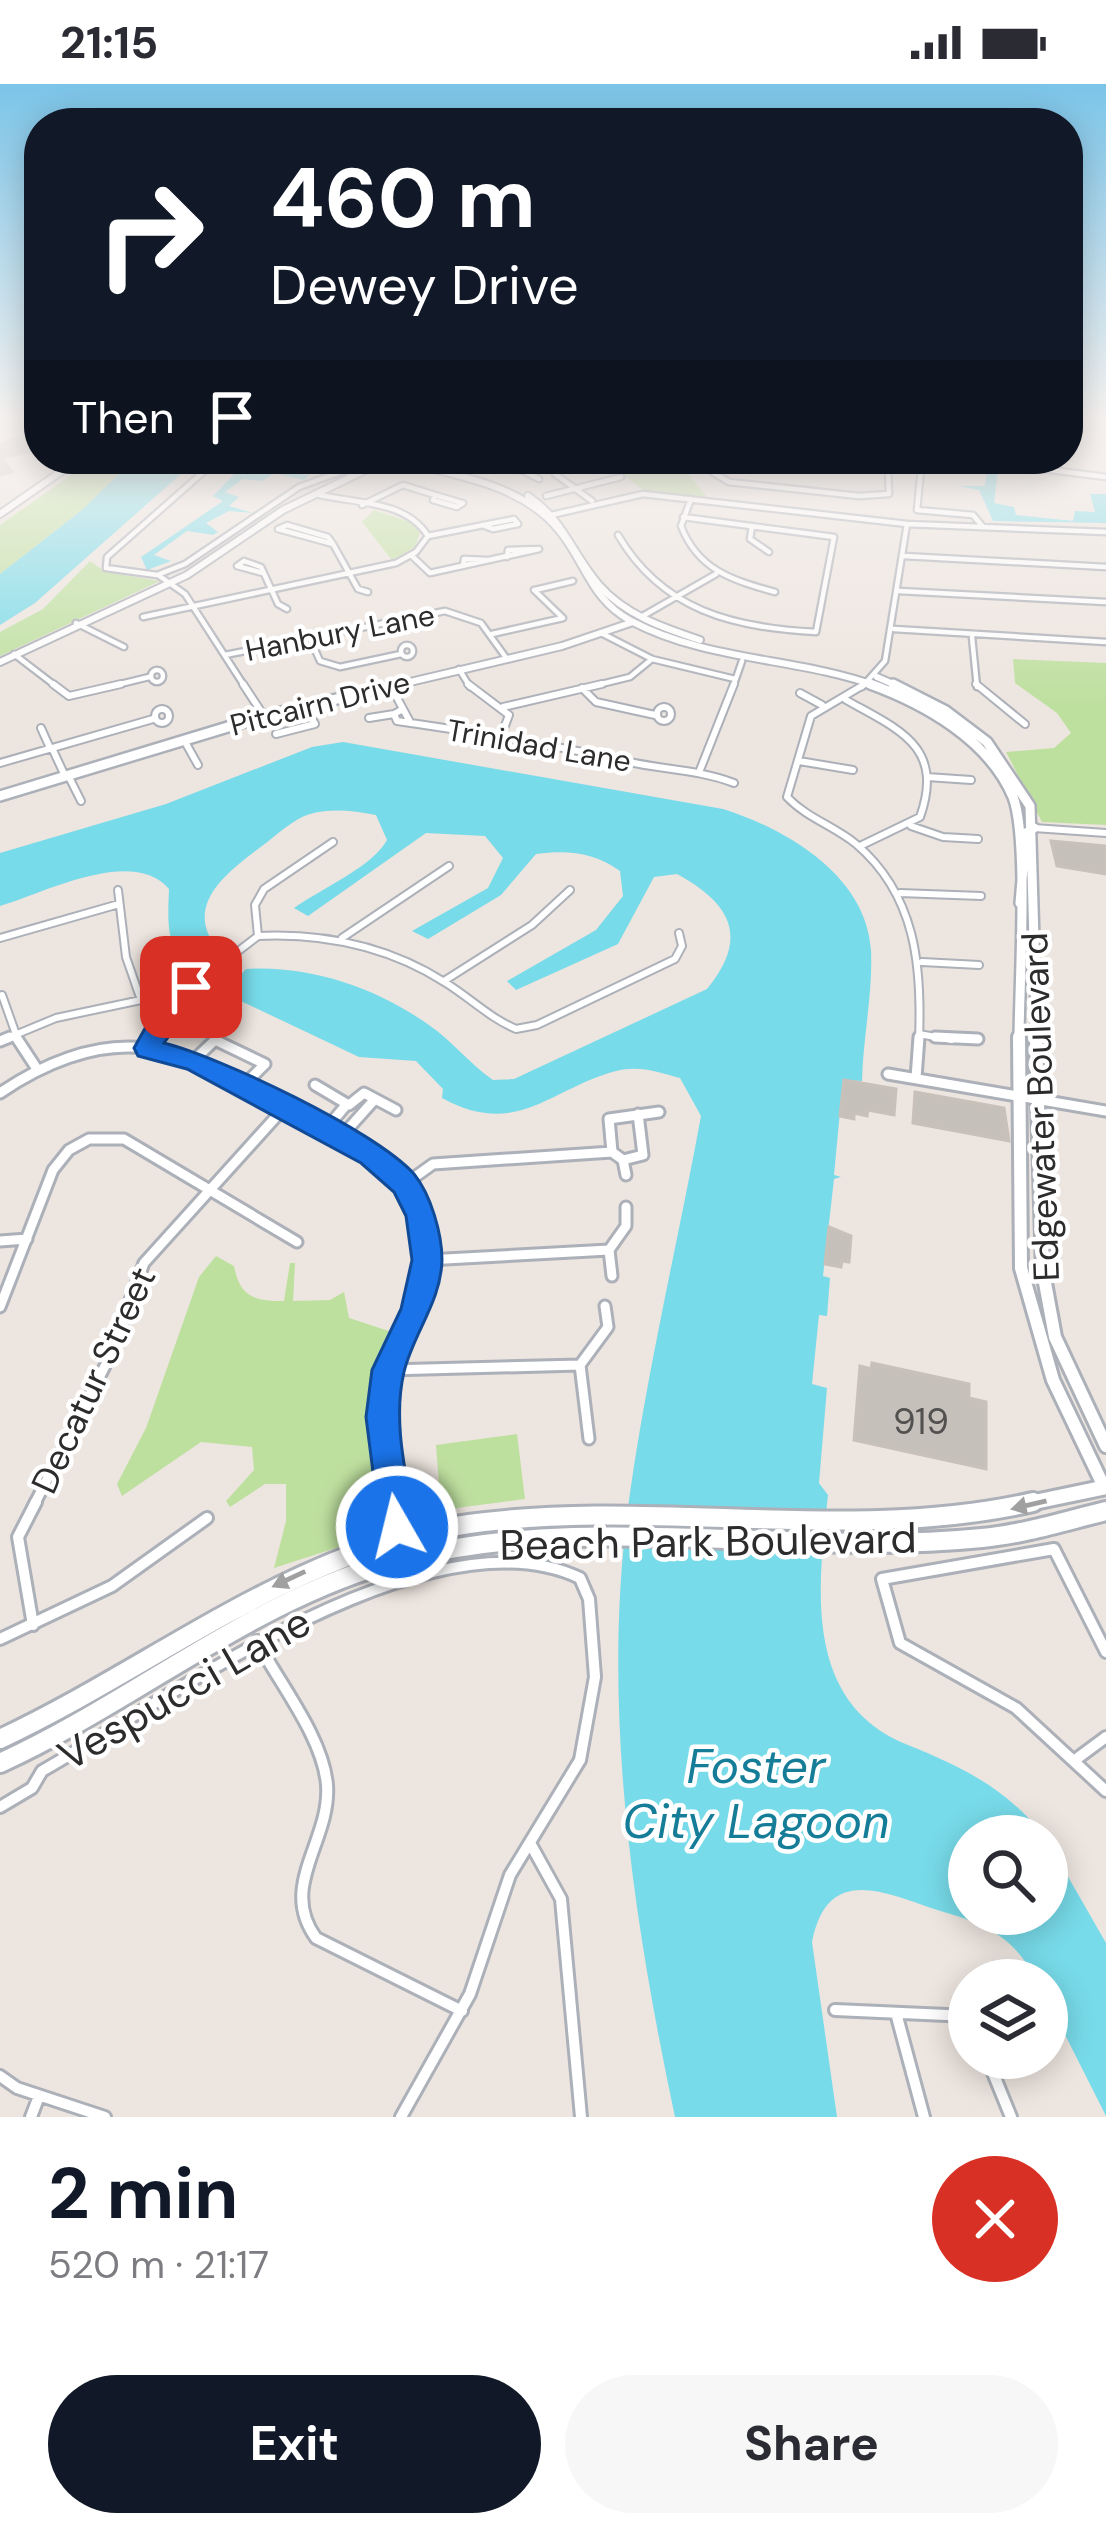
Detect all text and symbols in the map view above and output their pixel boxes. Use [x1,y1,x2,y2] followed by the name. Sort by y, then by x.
[60,13,158,72] text: 21:15
[270,144,536,253] text: 460 m
[72,156,228,312] icon: right
[270,250,579,321] text: Dewey Drive
[199,384,265,450] icon: arrive
[72,388,175,447] text: Then
[242,595,438,670] street label: Hanbury Lane
[226,662,414,745] street label: Pitcairn Drive
[444,710,634,781] street label: Trinidad Lane
[1011,932,1070,1282] street label: Edgewater Boulevard
[140,936,242,1038] pin
[158,954,224,1020] icon: arrive
[20,1259,166,1501] street label: Decatur Street
[893,1398,949,1445] house number: 919
[334,1464,460,1590] position arrow
[1010,1496,1048,1515] one-way arrow
[499,1510,917,1573] street label: Beach Park Boulevard
[271,1569,306,1589] one-way arrow
[48,1594,321,1783] street label: Vespucci Lane
[622,1735,890,1853] water label: Foster City Lagoon
[948,1815,1068,2079] map controls
[948,1815,1068,1935] button: search
[948,1959,1068,2079] button: layers
[48,2147,238,2240] text: 2 min
[932,2156,1058,2282] button: close
[48,2239,269,2290] text: 520 m · 21:17
[48,2375,541,2513] button: Exit
[565,2375,1058,2513] button: Share

